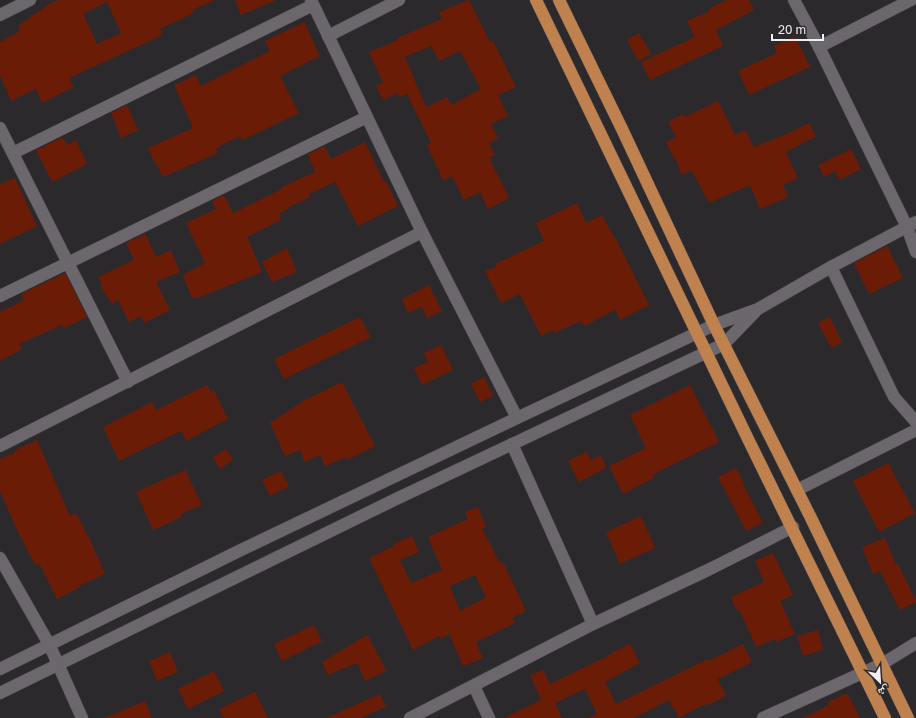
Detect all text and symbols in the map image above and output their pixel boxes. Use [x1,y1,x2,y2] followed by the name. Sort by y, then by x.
[772,16,823,42] scale bar
[778,22,806,37] text: 20 m
[860,662,900,702] north arrow
[875,681,892,700] text: ش

